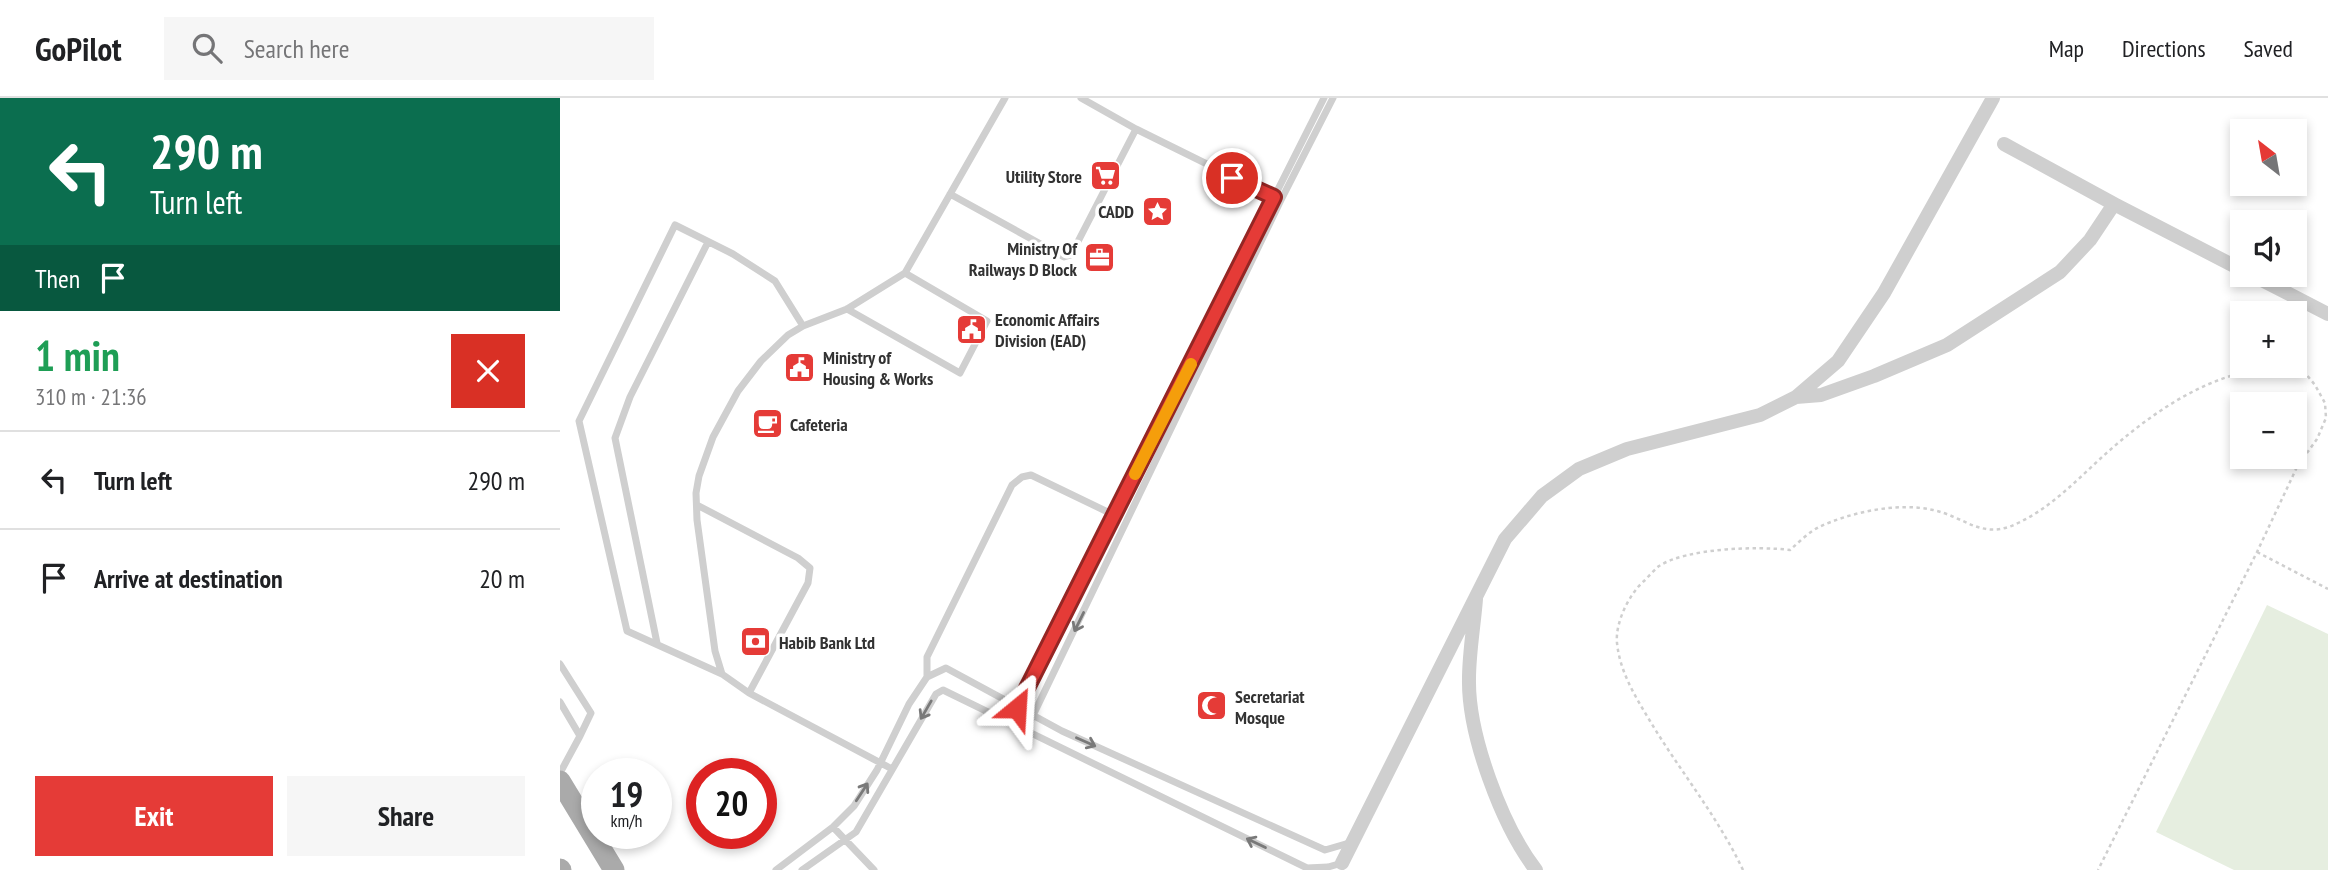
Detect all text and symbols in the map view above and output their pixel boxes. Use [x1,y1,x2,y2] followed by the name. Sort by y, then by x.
[164,17,654,80] search box
[35,27,122,70] text: GoPilot
[188,29,226,67] icon: search
[244,32,349,65] text: Search here
[2049,33,2084,64] text: Map
[2122,33,2206,64] text: Directions
[2244,33,2293,64] text: Saved
[150,119,263,183] text: 290 m
[2230,119,2306,196] north arrow
[2230,119,2307,469] map controls
[35,126,126,217] icon: left
[1202,148,1262,208] pin
[1088,159,1122,193] supermarket icon: Utility Store
[1213,159,1251,197] icon: arrive
[1006,165,1082,188] place label: Utility Store
[150,181,242,223] text: Turn left
[1140,194,1174,228] place icon: CADD
[1098,200,1134,223] place label: CADD
[2230,210,2307,287] button: sound
[969,237,1078,281] place label: Ministry Of Railways D Block
[1083,241,1117,275] office icon: Ministry Of Railways D Block
[94,259,132,297] icon: arrive
[35,262,80,295] text: Then
[2230,301,2307,378] button: +
[995,308,1100,352] place label: Economic Affairs Division (EAD)
[955,312,989,346] public building icon: Economic Affairs Division (EAD)
[35,328,120,383] text: 1 min
[451,334,525,408] button: close
[823,346,933,390] place label: Ministry of Housing & Works
[783,350,817,384] public building icon: Ministry of Housing & Works
[35,382,147,411] text: 310 m · 21:36
[2230,392,2307,469] button: −
[750,407,784,441] cafe icon: Cafeteria
[790,413,848,436] place label: Cafeteria
[35,461,73,499] icon: left
[94,464,172,497] text: Turn left
[467,464,525,497] text: 290 m
[35,559,73,597] icon: arrive
[94,562,283,595] text: Arrive at destination
[479,562,525,595] text: 20 m
[1071,611,1085,632] one-way arrow
[739,625,773,659] bank icon: Habib Bank Ltd
[779,631,875,654] place label: Habib Bank Ltd
[980,671,1054,745] position arrow
[1235,685,1305,729] place label: Secretariat Mosque
[1195,689,1229,723] mosque icon: Secretariat Mosque
[919,700,933,720] one-way arrow
[1075,736,1096,749] one-way arrow
[686,758,777,849] speed limit sign: 20
[610,771,643,817] text: 19
[35,776,273,856] button: Exit
[287,776,525,856] button: Share
[856,783,870,803] one-way arrow
[611,809,642,832] text: km/h
[1246,835,1267,849] one-way arrow

